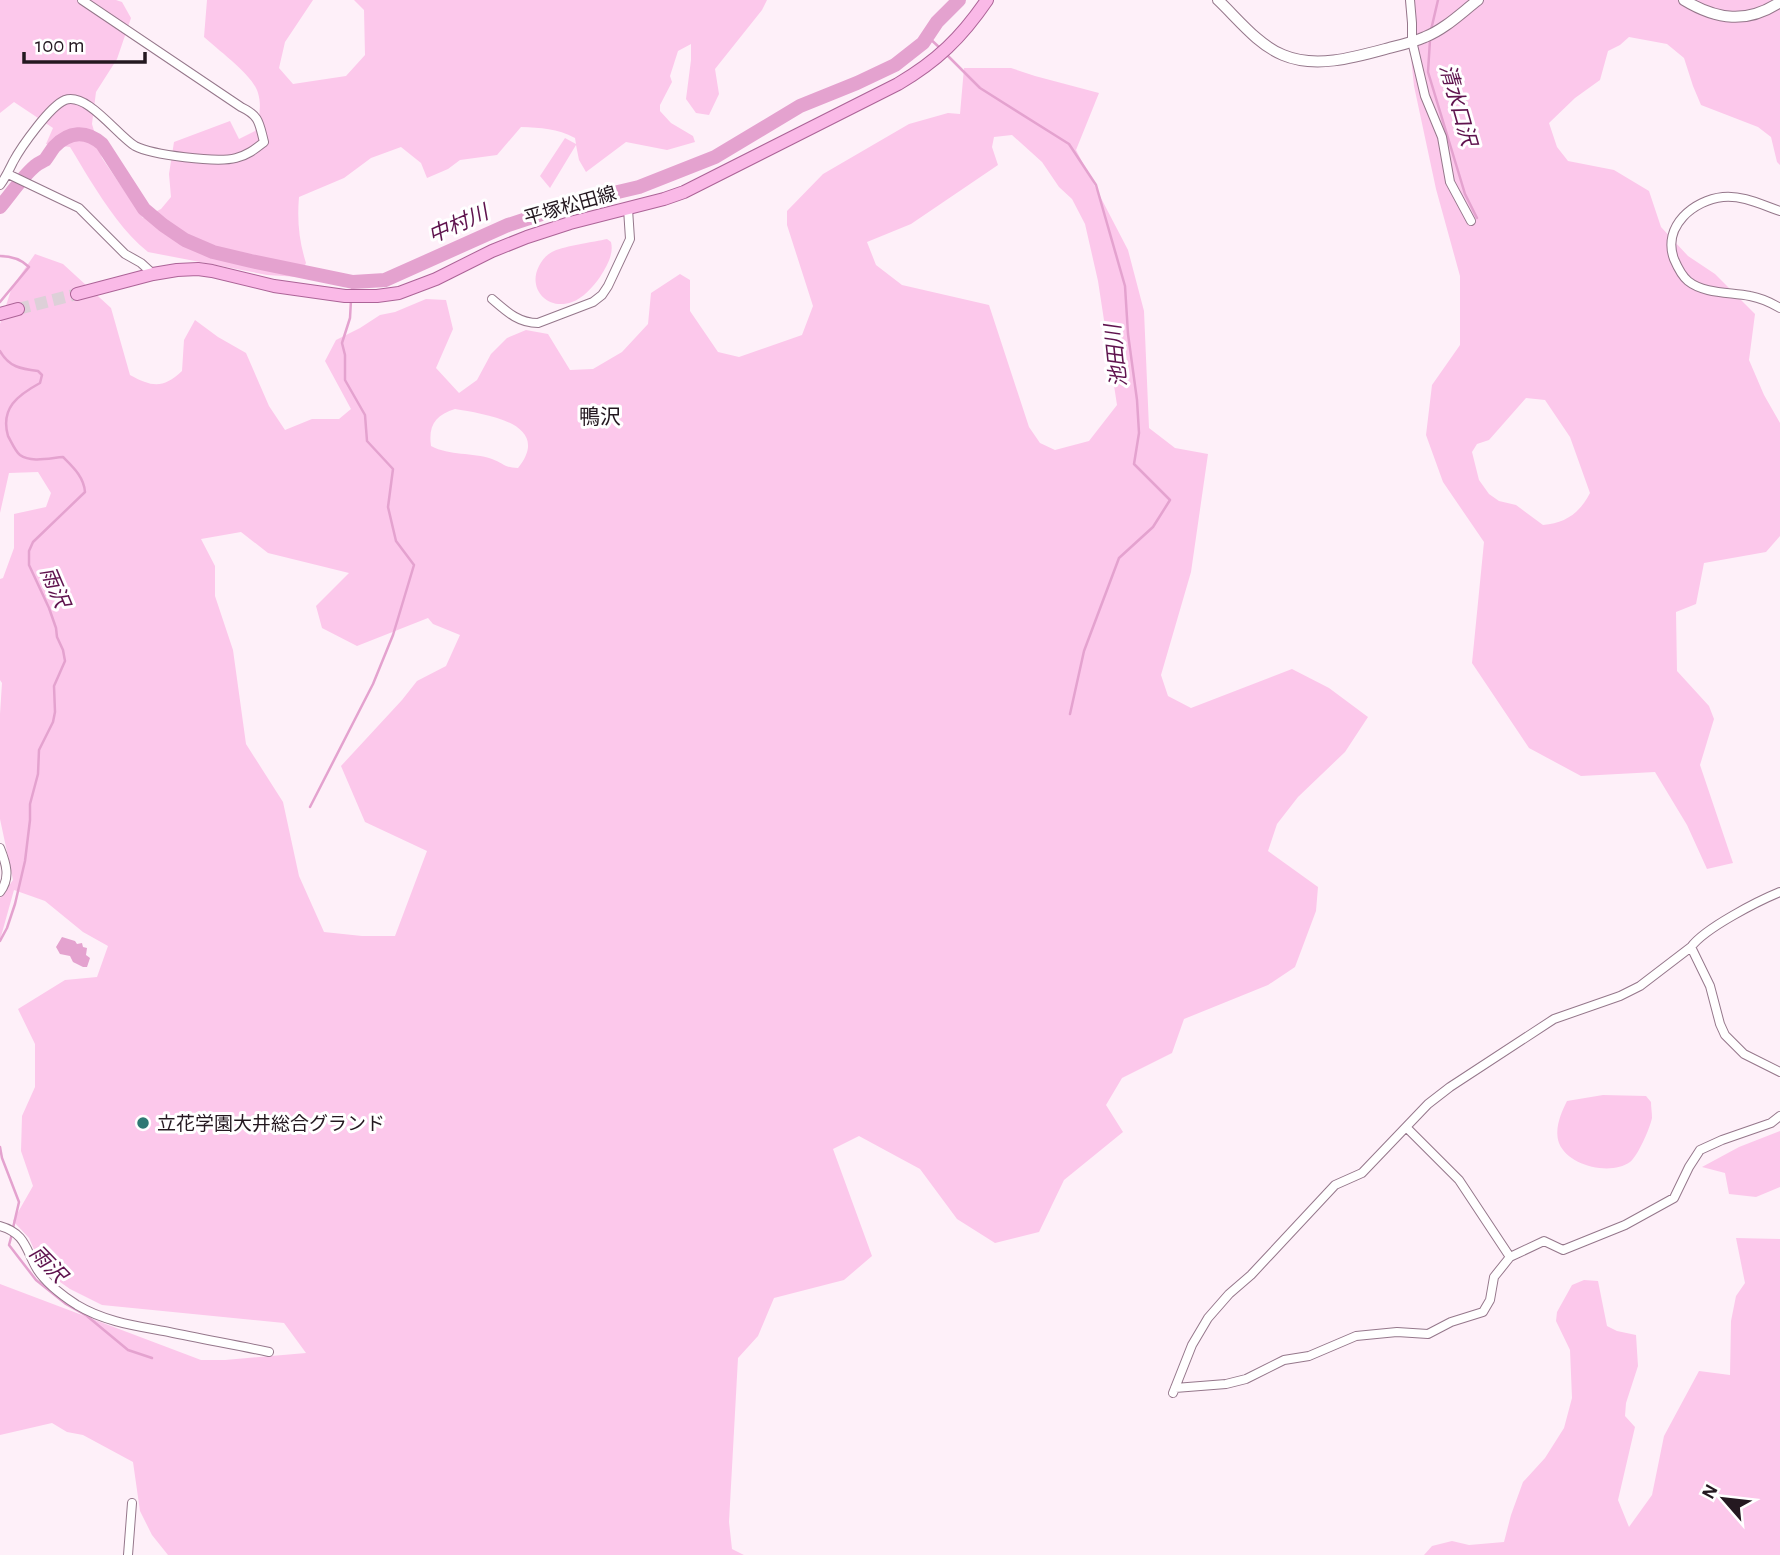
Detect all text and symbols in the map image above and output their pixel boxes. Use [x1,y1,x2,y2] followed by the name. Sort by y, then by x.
[24,21,145,65] scale bar
[35,35,85,56] text: 100 m
[1436,62,1481,151] water label: 清水口沢
[522,182,619,229] street label: 平塚松田線
[425,200,493,247] water label: 中村川
[1102,322,1130,388] water label: 池田川
[579,406,621,428] district label: 鴨沢
[37,563,75,613] water label: 雨沢
[157,1113,385,1134] place label: 立花学園大井総合グランド
[135,1115,151,1131] marker: 立花学園大井総合グランド
[25,1241,73,1289] water label: 雨沢
[1689,1464,1759,1534] north arrow
[1699,1481,1722,1502] text: N

